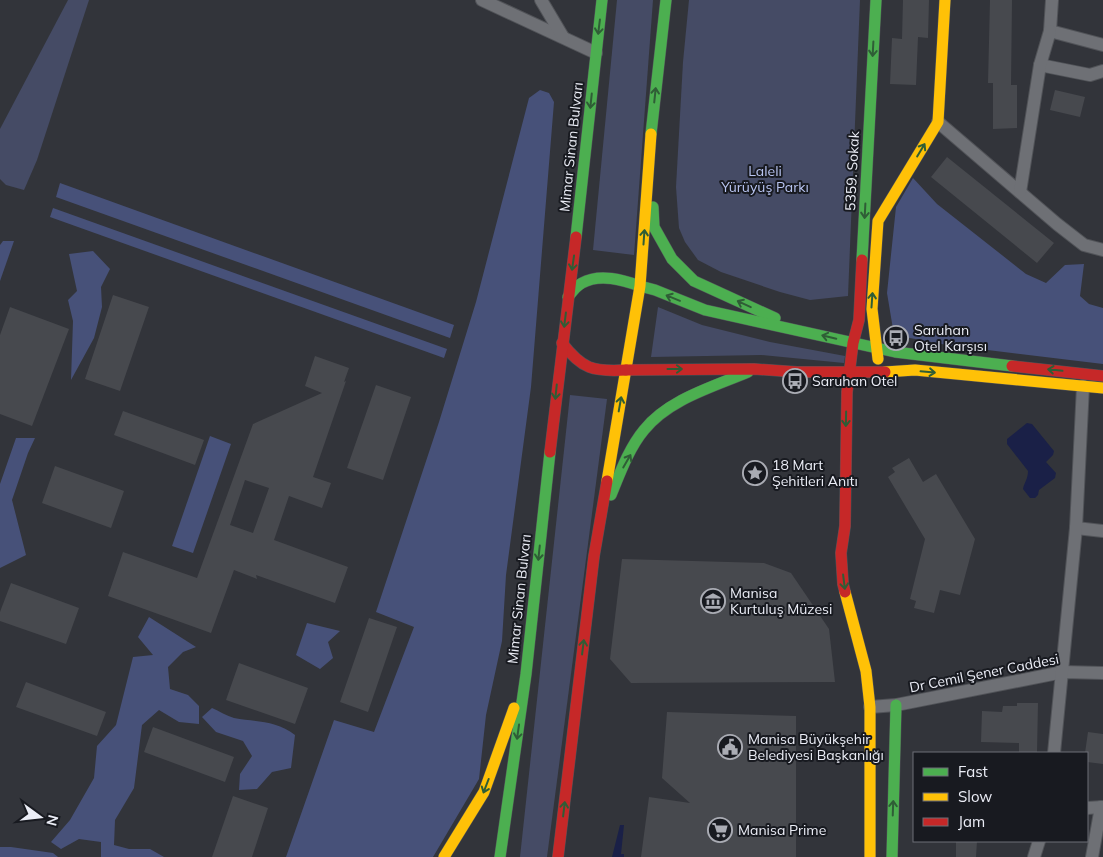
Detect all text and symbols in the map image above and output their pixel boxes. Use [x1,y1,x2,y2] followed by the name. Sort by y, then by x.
[594,18,604,34] one-way arrow
[869,40,878,56] one-way arrow
[555,81,587,213] street label: Mimar Sinan Bulvarı
[651,87,660,103] one-way arrow
[586,93,596,109] one-way arrow
[841,130,863,211] street label: 5359. Sokak
[917,144,927,158] one-way arrow
[720,162,809,196] park label: Laleli Yürüyüş Parkı
[860,203,869,219] one-way arrow
[639,230,648,246] one-way arrow
[568,255,578,271] one-way arrow
[666,292,681,302] one-way arrow
[868,293,877,309] one-way arrow
[737,299,752,308] one-way arrow
[560,312,570,328] one-way arrow
[914,321,987,355] place label: Saruhan Otel Karşısı
[883,325,909,351] bus stop icon: Saruhan Otel Karşısı
[821,332,837,342] one-way arrow
[666,364,683,374] one-way arrow
[1047,366,1063,375] one-way arrow
[919,367,935,376] one-way arrow
[782,368,808,394] bus stop icon: Saruhan Otel
[812,372,897,390] place label: Saruhan Otel
[551,383,561,399] one-way arrow
[616,397,626,413] one-way arrow
[841,411,851,427] one-way arrow
[622,454,632,468] one-way arrow
[772,456,858,490] place label: 18 Mart Şehitleri Anıtı
[742,460,768,486] place icon: 18 Mart Şehitleri Anıtı
[503,533,535,665] street label: Mimar Sinan Bulvarı
[534,545,543,561] one-way arrow
[839,573,849,589] one-way arrow
[730,584,832,618] place label: Manisa Kurtuluş Müzesi
[700,588,726,614] museum icon: Manisa Kurtuluş Müzesi
[578,640,588,656] one-way arrow
[908,650,1060,696] street label: Dr Cemil Şener Caddesi
[513,724,523,740] one-way arrow
[748,730,884,764] place label: Manisa Büyükşehir Belediyesi Başkanlığı
[717,734,743,760] public building icon: Manisa Büyükşehir Belediyesi Başkanlığı
[913,752,1088,842] legend
[958,762,988,781] text: Fast
[480,778,490,793] one-way arrow
[958,787,992,806] text: Slow
[15,792,65,842] north arrow
[559,801,569,817] one-way arrow
[888,801,898,817] one-way arrow
[958,812,985,831] text: Jam
[42,813,63,828] text: N
[707,817,733,843] supermarket icon: Manisa Prime
[738,821,826,839] place label: Manisa Prime

